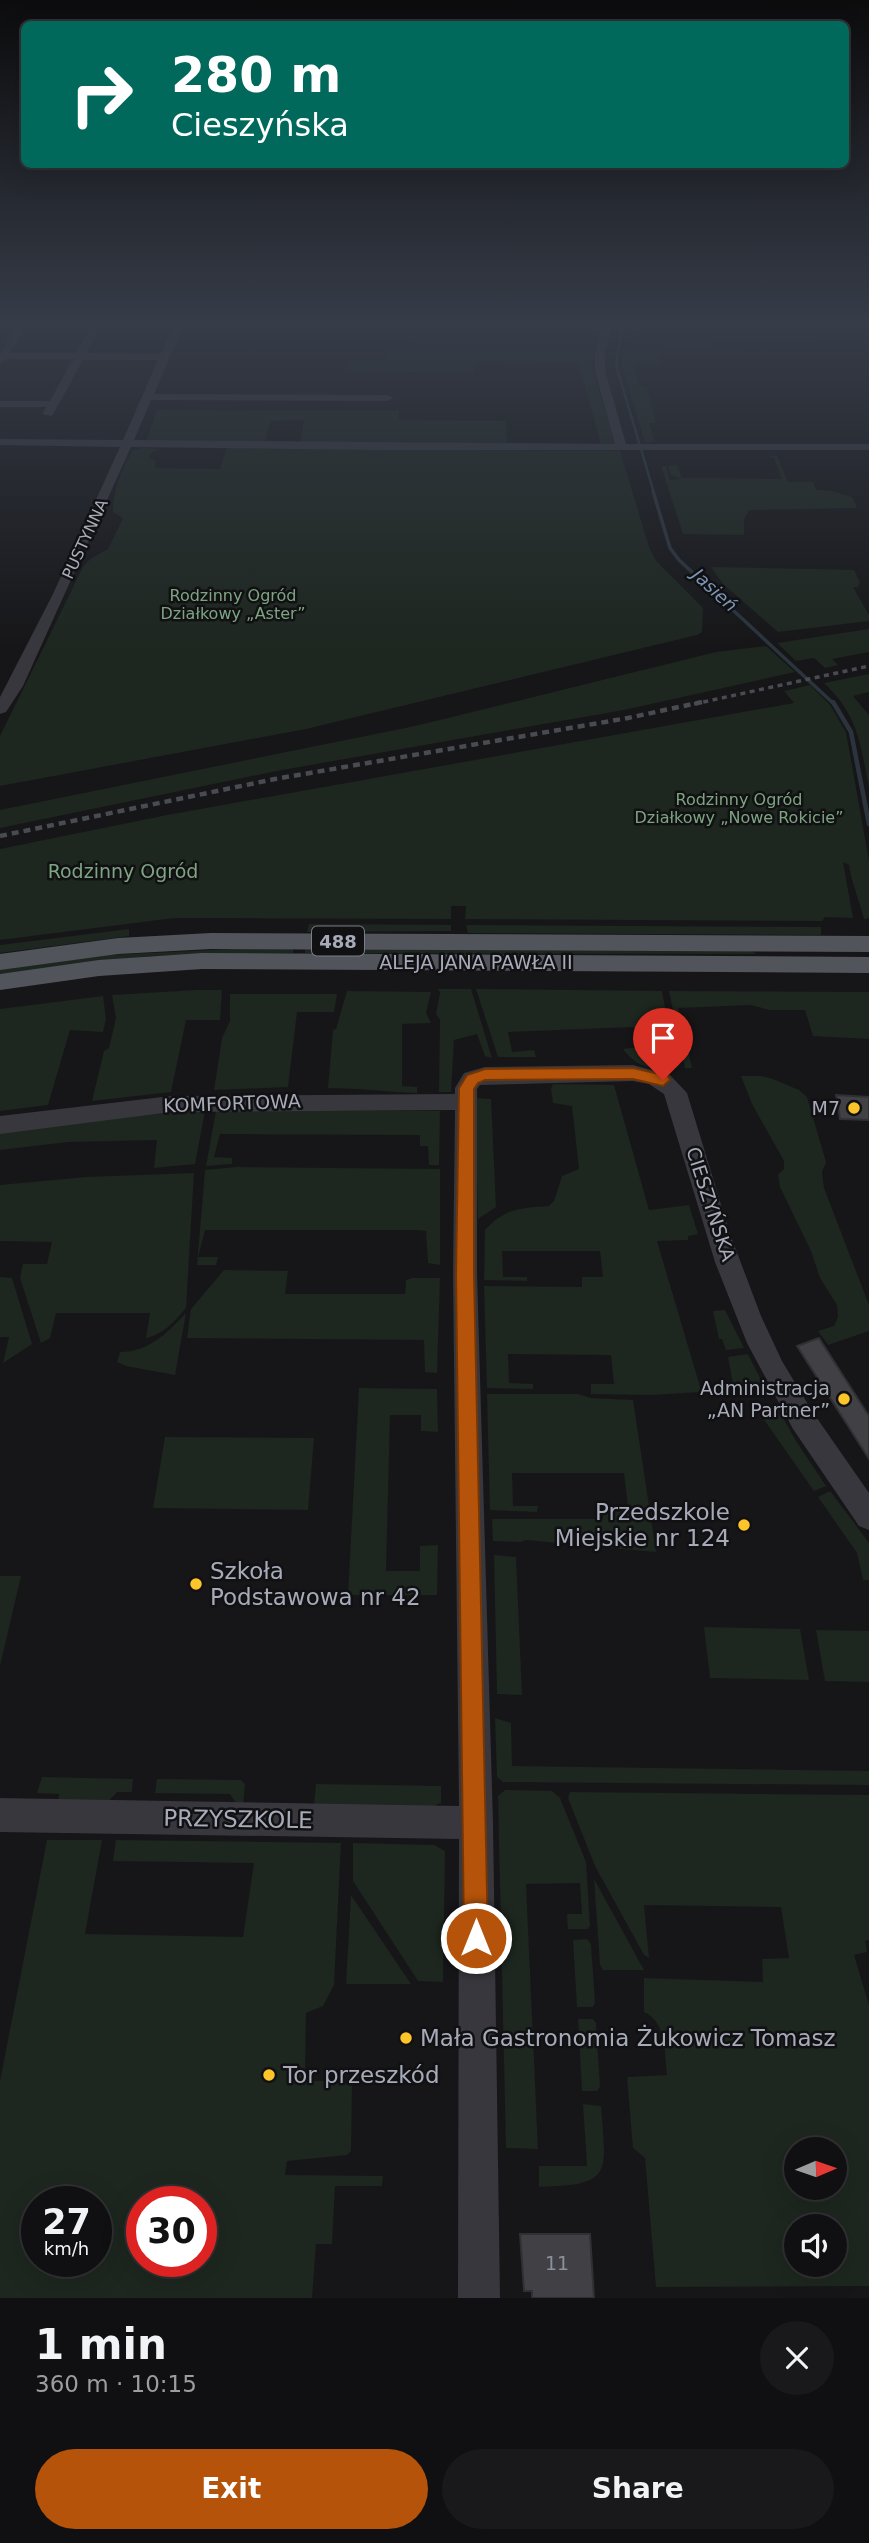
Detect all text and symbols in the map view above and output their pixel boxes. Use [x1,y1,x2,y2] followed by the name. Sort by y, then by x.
[171,47,341,104] text: 280 m
[56,49,147,140] icon: right
[171,106,349,144] text: Cieszyńska
[58,496,112,582] street label: PUSTYNNA
[686,562,742,616] water label: Jasień
[160,586,306,623] park label: Rodzinny Ogród Działkowy „Aster”
[635,790,843,827] park label: Rodzinny Ogród Działkowy „Nowe Rokicie”
[48,860,198,882] park label: Rodzinny Ogród
[312,926,364,956] road number: 488
[379,951,573,973] street label: ALEJA JANA PAWŁA II
[633,1008,693,1080] pin
[644,1019,682,1057] icon: arrive
[163,1090,301,1116] street label: KOMFORTOWA
[812,1097,840,1119] place label: M7
[846,1100,862,1116] marker: M7
[682,1144,740,1264] street label: CIESZYŃSKA
[700,1377,830,1421] place label: Administracja „AN Partner”
[836,1391,852,1407] marker: Administracja „AN Partner”
[555,1499,730,1551] place label: Przedszkole Miejskie nr 124
[736,1517,752,1533] marker: Przedszkole Miejskie nr 124
[210,1558,421,1610] place label: Szkoła Podstawowa nr 42
[188,1576,204,1592] marker: Szkoła Podstawowa nr 42
[163,1805,313,1833] street label: PRZYSZKOLE
[439,1901,513,1975] position arrow
[420,2024,836,2051] place label: Mała Gastronomia Żukowicz Tomasz
[398,2030,414,2046] marker: Mała Gastronomia Żukowicz Tomasz
[282,2062,440,2088] place label: Tor przeszkód
[261,2067,277,2083] marker: Tor przeszkód
[784,2137,847,2200] north arrow
[784,2137,847,2277] map controls
[126,2186,217,2277] speed limit sign: 30
[42,2202,91,2242] text: 27
[784,2214,847,2277] button: sound
[44,2238,89,2259] text: km/h
[545,2252,569,2274] house number: 11
[35,2320,167,2369] text: 1 min
[760,2321,834,2395] button: close
[35,2371,197,2397] text: 360 m · 10:15
[35,2449,428,2529] button: Exit
[442,2449,834,2529] button: Share

